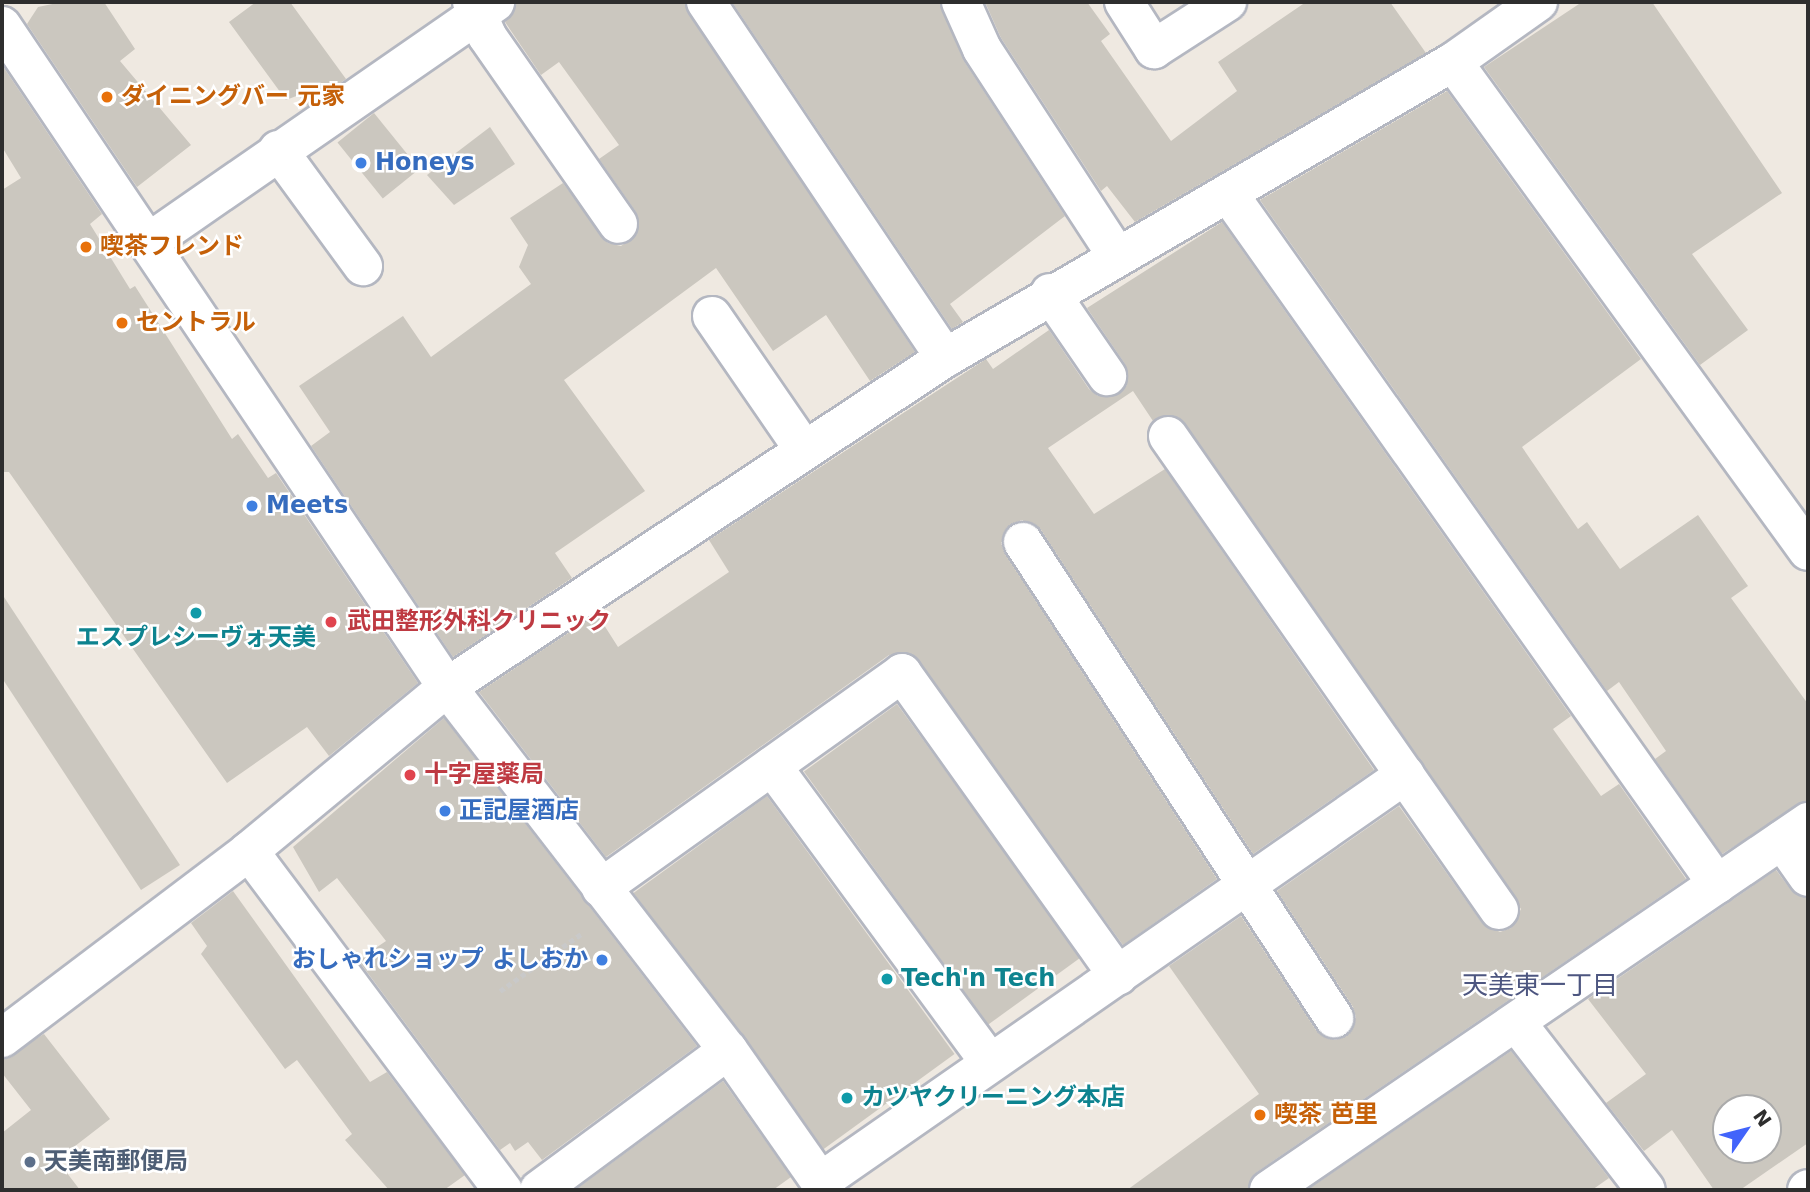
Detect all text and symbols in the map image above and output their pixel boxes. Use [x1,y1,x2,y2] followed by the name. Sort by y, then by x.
[121,83,345,111] place label: ダイニングバー 元家
[99,89,115,105] marker: ダイニングバー 元家
[375,149,475,177] place label: Honeys
[353,155,369,171] marker: Honeys
[100,233,244,261] place label: 喫茶フレンド
[78,239,94,255] marker: 喫茶フレンド
[136,309,256,337] place label: セントラル
[114,315,130,331] marker: セントラル
[266,492,348,520] place label: Meets
[244,498,260,514] marker: Meets
[188,605,204,621] marker: エスプレシーヴォ天美
[347,608,611,636] place label: 武田整形外科クリニック
[321,612,341,632] marker: 武田整形外科クリニック
[76,624,316,652] place label: エスプレシーヴォ天美
[424,761,544,789] place label: 十字屋薬局
[402,767,418,783] marker: 十字屋薬局
[459,797,579,825] place label: 正記屋酒店
[437,803,453,819] marker: 正記屋酒店
[292,946,588,974] place label: おしゃれショップ よしおか
[594,952,610,968] marker: おしゃれショップ よしおか
[901,965,1055,993] place label: Tech'n Tech
[1462,970,1618,1002] district label: 天美東一丁目
[879,971,895,987] marker: Tech'n Tech
[861,1084,1125,1112] place label: カツヤクリーニング本店
[839,1090,855,1106] marker: カツヤクリーニング本店
[1712,1094,1782,1164] north arrow
[1274,1101,1378,1129] place label: 喫茶 芭里
[1749,1105,1776,1131] text: N
[1252,1107,1268,1123] marker: 喫茶 芭里
[44,1148,188,1176] place label: 天美南郵便局
[22,1154,38,1170] marker: 天美南郵便局

